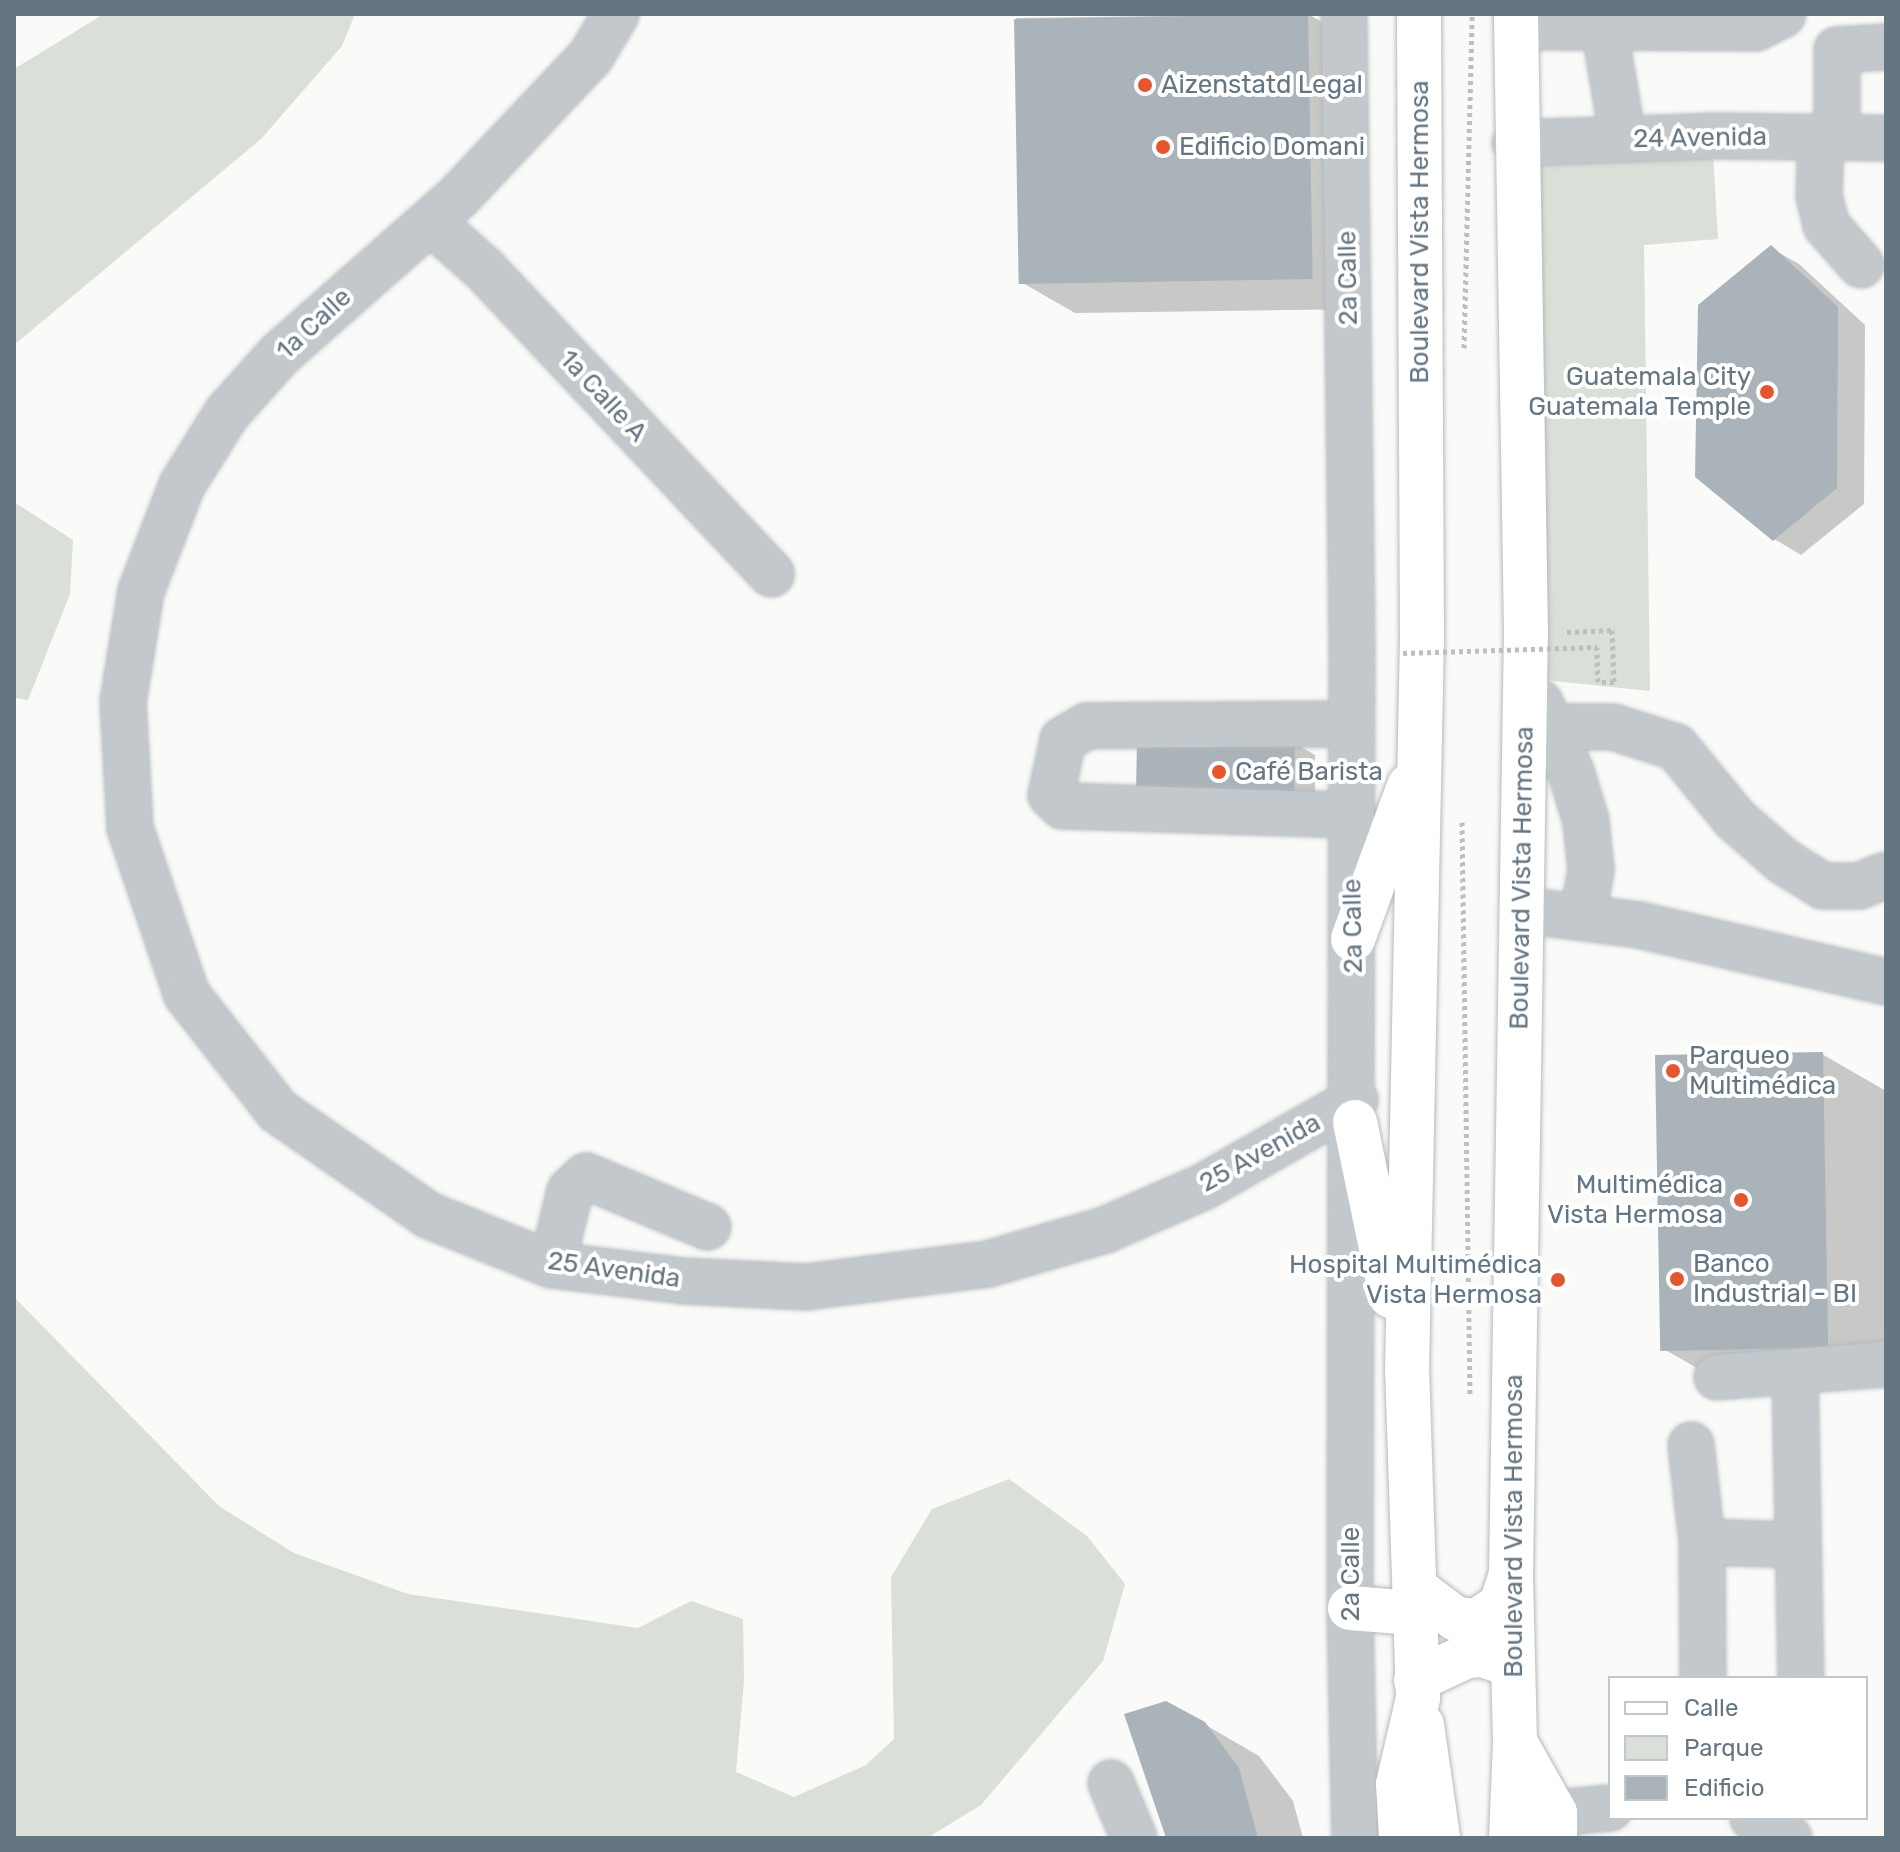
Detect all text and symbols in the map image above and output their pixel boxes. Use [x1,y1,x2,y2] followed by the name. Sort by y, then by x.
[1161,69,1363,101] place label: Aizenstatd Legal
[1136,76,1154,94] marker: Aizenstatd Legal
[1404,80,1436,384] street label: Boulevard Vista Hermosa
[1632,121,1768,155] street label: 24 Avenida
[1179,131,1365,163] place label: Edificio Domani
[1154,138,1172,156] marker: Edificio Domani
[1332,230,1364,326] street label: 2a Calle
[270,282,358,366] street label: 1a Calle
[553,343,653,449] street label: 1a Calle A
[1528,361,1751,422] place label: Guatemala City Guatemala Temple
[1758,383,1776,401] marker: Guatemala City Guatemala Temple
[1504,726,1540,1030] street label: Boulevard Vista Hermosa
[1235,756,1383,788] place label: Café Barista
[1210,763,1228,781] marker: Café Barista
[1337,878,1369,974] street label: 2a Calle
[1689,1040,1836,1102] place label: Parqueo Multimédica
[1664,1062,1682,1080] marker: Parqueo Multimédica
[1194,1107,1326,1199] street label: 25 Avenida
[1547,1169,1723,1230] place label: Multimédica Vista Hermosa
[1730,1189,1752,1211] marker: Multimédica Vista Hermosa
[545,1245,683,1295] street label: 25 Avenida
[1693,1248,1857,1310] place label: Banco Industrial - BI
[1289,1249,1542,1310] place label: Hospital Multimédica Vista Hermosa
[1668,1270,1686,1288] marker: Banco Industrial - BI
[1549,1271,1567,1289] marker: Hospital Multimédica Vista Hermosa
[1498,1374,1530,1678] street label: Boulevard Vista Hermosa
[1335,1527,1367,1621] street label: 2a Calle
[1608,1676,1868,1820] legend
[1684,1694,1738,1722] text: Calle
[1684,1734,1763,1762] text: Parque
[1684,1774,1765,1802] text: Edificio

